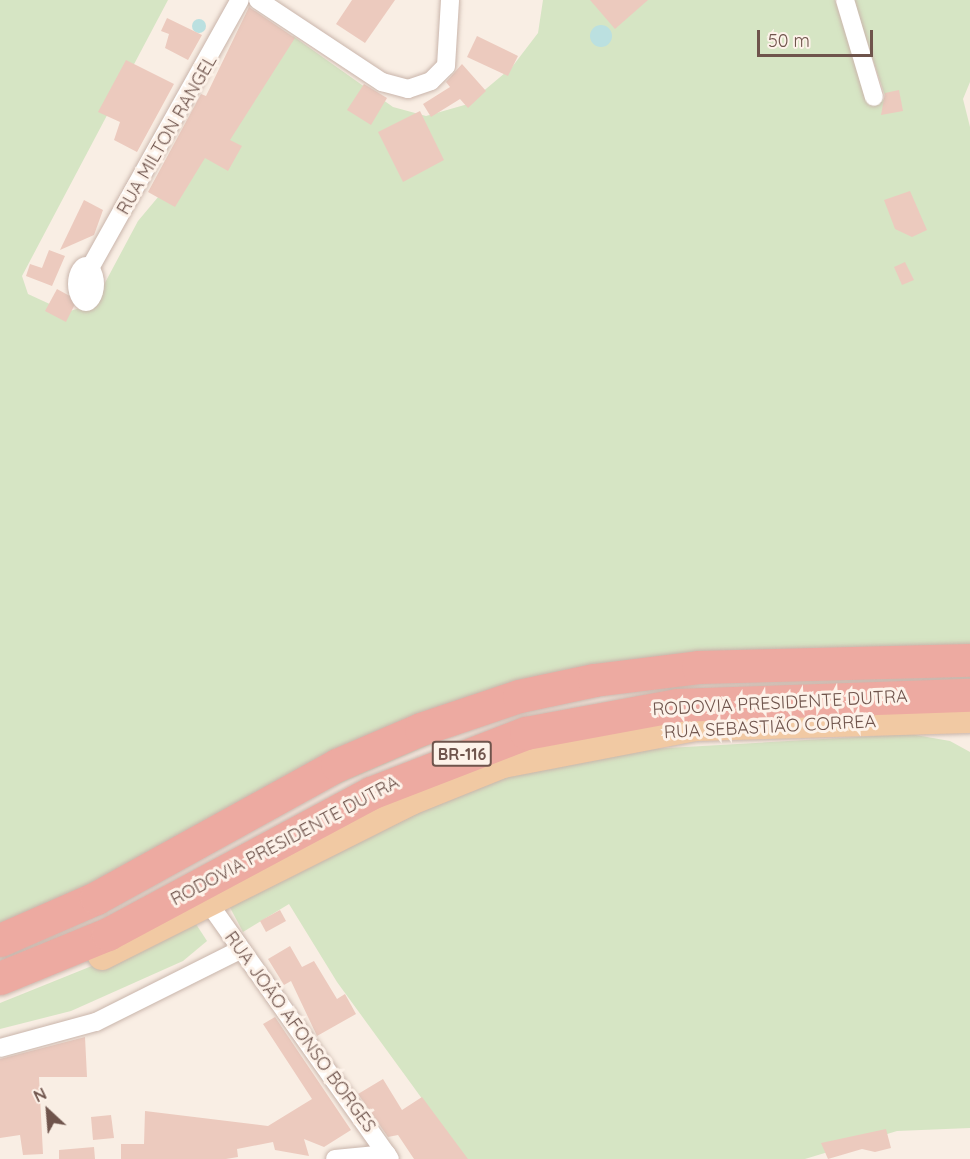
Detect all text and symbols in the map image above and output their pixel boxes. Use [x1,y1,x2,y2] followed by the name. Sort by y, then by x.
[760,18,876,56] scale bar
[768,29,810,52] text: 50 m
[113,51,221,219] street label: RUA MILTON RANGEL
[652,686,908,720] street label: RODOVIA PRESIDENTE DUTRA
[663,711,877,743] street label: RUA SEBASTIÃO CORREA
[430,741,494,767] road number: BR-116
[167,771,403,911] street label: RODOVIA PRESIDENTE DUTRA
[220,927,380,1137] street label: RUA JOÃO AFONSO BORGES
[18,1081,78,1141] north arrow
[30,1083,50,1106] text: N

